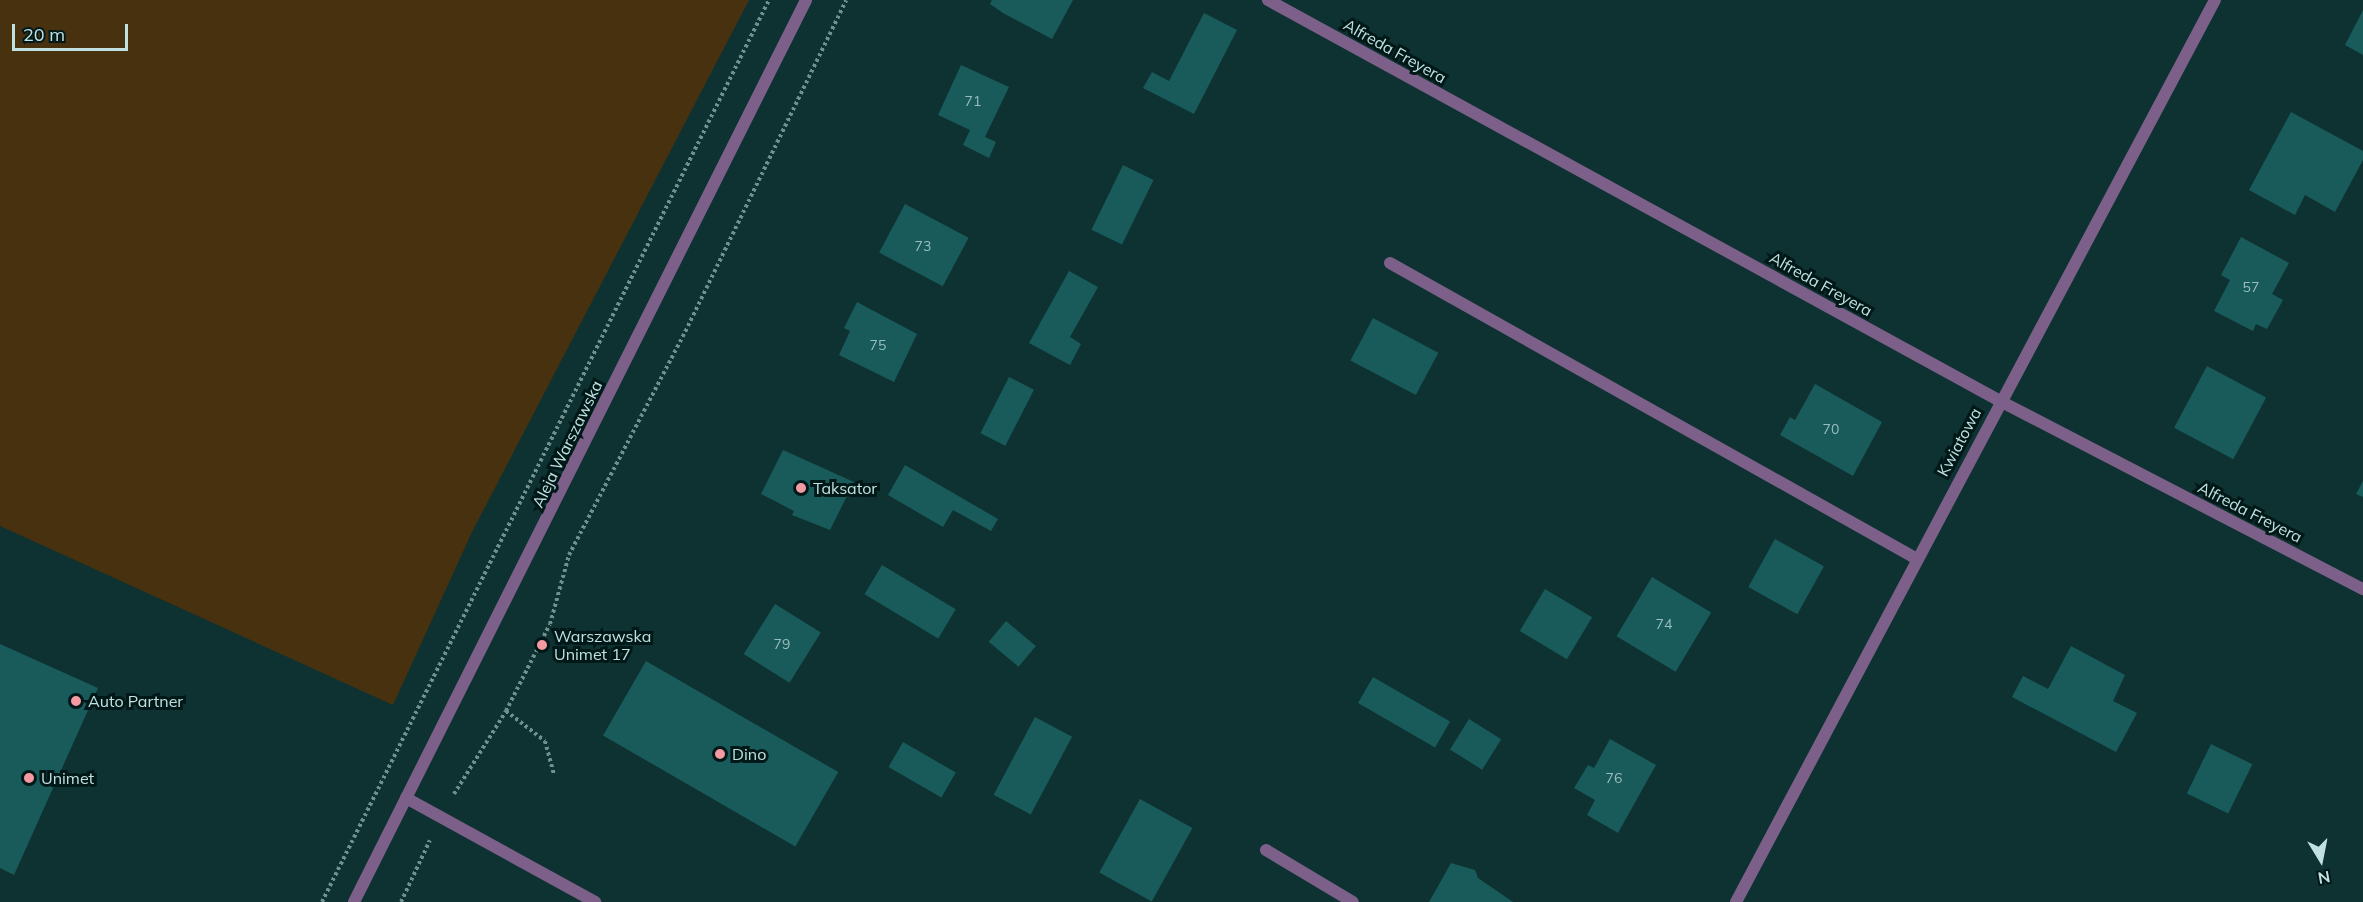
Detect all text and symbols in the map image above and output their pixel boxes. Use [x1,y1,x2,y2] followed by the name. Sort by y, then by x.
[15,12,130,50] scale bar
[1340,15,1450,87] street label: Alfreda Freyera
[23,23,65,46] text: 20 m
[965,93,981,109] house number: 71
[915,238,931,254] house number: 73
[1766,248,1876,320] street label: Alfreda Freyera
[2243,279,2259,295] house number: 57
[870,337,886,353] house number: 75
[528,377,606,511] street label: Aleja Warszawska
[1933,404,1985,480] street label: Kwiatowa
[1823,421,1839,437] house number: 70
[2195,477,2305,547] street label: Alfreda Freyera
[813,478,877,498] place label: Taksator
[794,481,808,495] marker: Taksator
[1656,616,1672,632] house number: 74
[554,626,651,664] place label: Warszawska Unimet 17
[774,636,790,652] house number: 79
[535,638,549,652] marker: Warszawska Unimet 17
[88,691,183,711] place label: Auto Partner
[69,694,83,708] marker: Auto Partner
[732,744,766,764] place label: Dino
[713,747,727,761] marker: Dino
[41,768,94,788] place label: Unimet
[1606,770,1622,786] house number: 76
[22,771,36,785] marker: Unimet
[2291,830,2351,890] north arrow
[2316,867,2332,889] text: N

